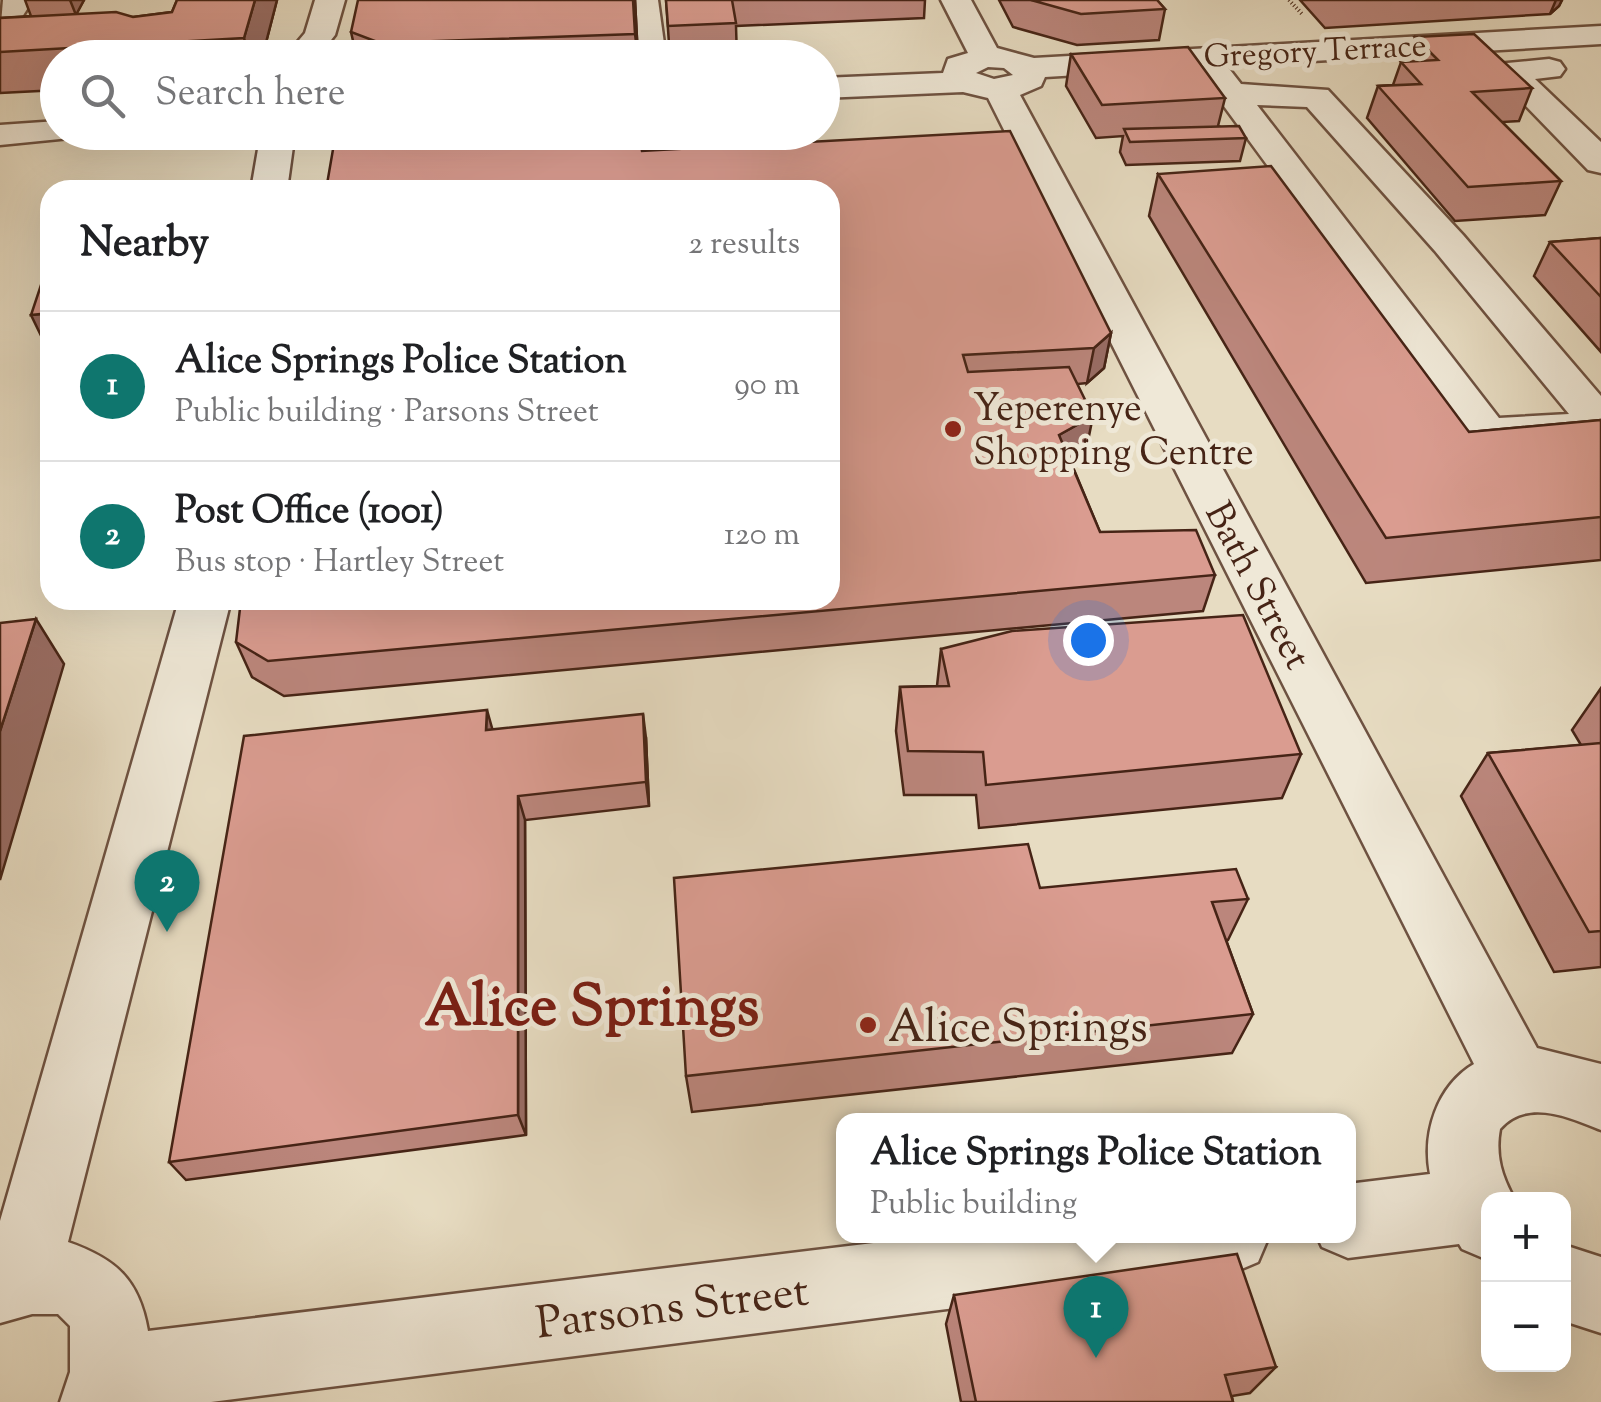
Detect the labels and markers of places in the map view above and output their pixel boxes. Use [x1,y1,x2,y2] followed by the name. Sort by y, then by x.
[973,384,1254,482] place label: Yeperenye Shopping Centre
[942,418,964,440] marker: Yeperenye Shopping Centre
[134,850,200,932] pin: 2
[888,998,1148,1063] place label: Alice Springs
[857,1014,879,1036] marker: Alice Springs
[1064,1276,1128,1358] pin: 1

